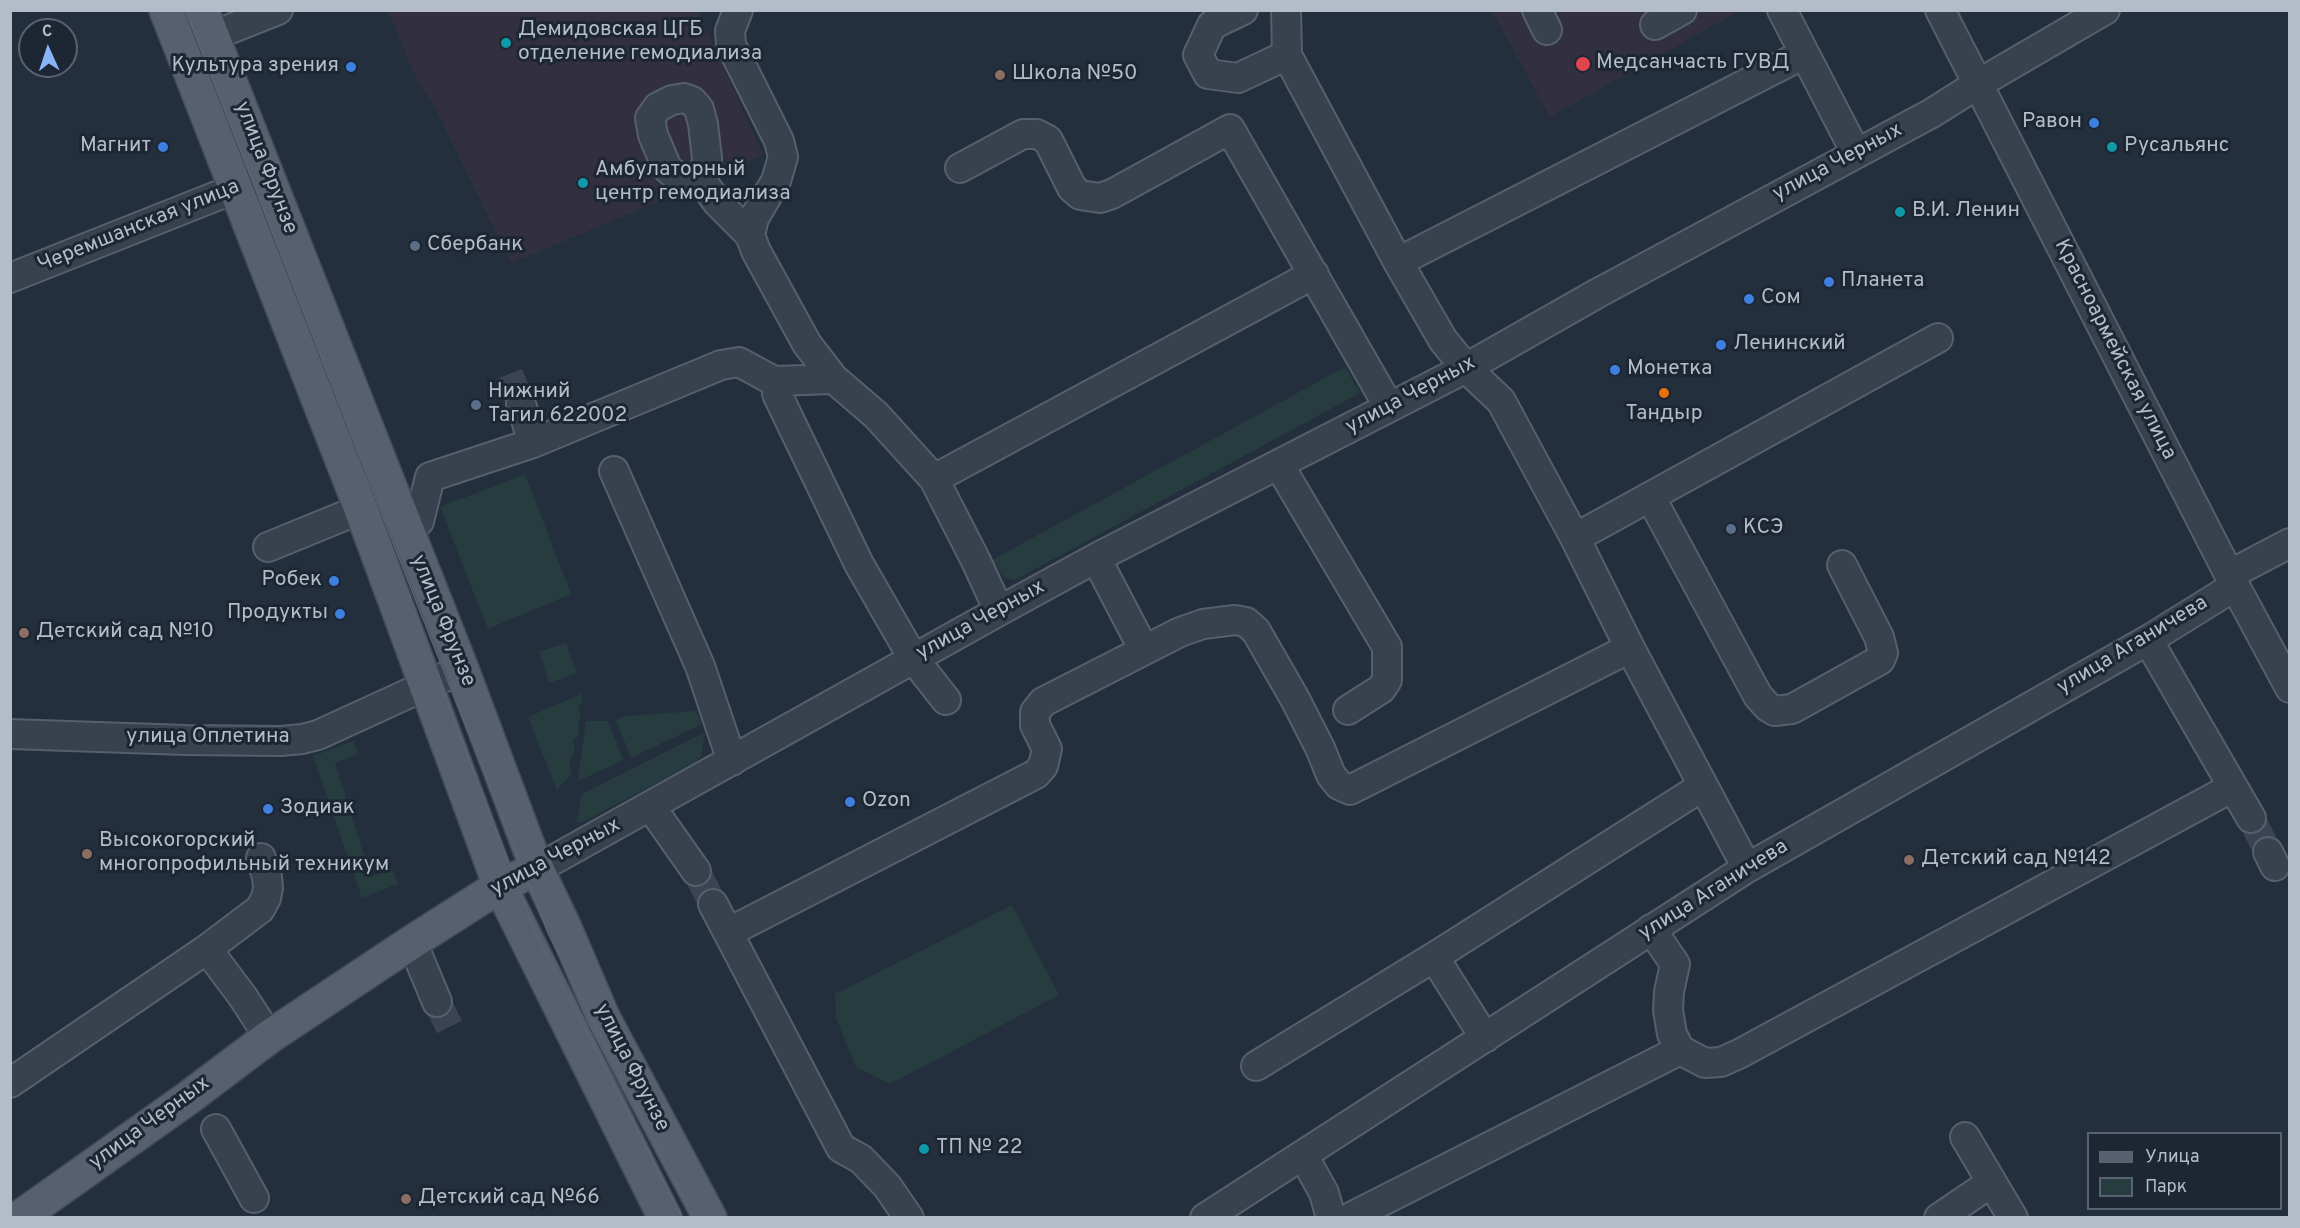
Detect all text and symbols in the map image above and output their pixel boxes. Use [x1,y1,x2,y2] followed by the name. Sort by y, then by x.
[18,18,78,78] north arrow
[518,18,762,68] place label: Демидовская ЦГБ отделение гемодиализа
[42,22,53,42] text: С
[499,36,513,50] marker: Демидовская ЦГБ отделение гемодиализа
[1596,51,1790,77] place label: Медсанчасть ГУВД
[171,54,339,80] place label: Культура зрения
[1574,55,1592,73] marker: Медсанчасть ГУВД
[344,60,358,74] marker: Культура зрения
[1012,62,1137,88] place label: Школа №50
[993,68,1007,82] marker: Школа №50
[228,98,302,238] street label: улица Фрунзе
[2022,110,2082,136] place label: Равон
[2087,116,2101,130] marker: Равон
[1769,118,1907,208] street label: улица Черных
[80,134,151,160] place label: Магнит
[2124,134,2229,160] place label: Русальянс
[156,140,170,154] marker: Магнит
[2105,140,2119,154] marker: Русальянс
[595,158,790,208] place label: Амбулаторный центр гемодиализа
[35,175,243,279] street label: Черемшанская улица
[576,176,590,190] marker: Амбулаторный центр гемодиализа
[1912,199,2020,225] place label: В.И. Ленин
[1893,205,1907,219] marker: В.И. Ленин
[427,233,523,259] place label: Сбербанк
[2047,236,2181,464] street label: Красноармейская улица
[408,239,422,253] marker: Сбербанк
[1841,269,1924,295] place label: Планета
[1822,275,1836,289] marker: Планета
[1761,286,1801,312] place label: Сом
[1742,292,1756,306] marker: Сом
[1733,332,1846,358] place label: Ленинский
[1714,338,1728,352] marker: Ленинский
[1342,351,1480,441] street label: улица Черных
[1627,357,1712,383] place label: Монетка
[1608,363,1622,377] marker: Монетка
[488,380,627,430] place label: Нижний Тагил 622002
[1657,386,1671,400] marker: Тандыр
[469,398,483,412] marker: Нижний Тагил 622002
[1625,402,1703,428] place label: Тандыр
[1743,516,1784,542] place label: КСЭ
[1724,522,1738,536] marker: КСЭ
[404,551,480,691] street label: улица Фрунзе
[261,568,322,594] place label: Робек
[327,574,341,588] marker: Робек
[912,575,1050,667] street label: улица Черных
[2053,591,2213,701] street label: улица Аганичева
[227,601,328,627] place label: Продукты
[333,607,347,621] marker: Продукты
[36,620,214,646] place label: Детский сад №10
[17,626,31,640] marker: Детский сад №10
[126,725,290,751] street label: улица Оплетина
[862,789,911,815] place label: Ozon
[843,795,857,809] marker: Ozon
[280,796,355,822] place label: Зодиак
[261,802,275,816] marker: Зодиак
[487,813,625,903] street label: улица Черных
[99,829,389,879] place label: Высокогорский многопрофильный техникум
[1635,835,1793,947] street label: улица Аганичева
[80,847,94,861] marker: Высокогорский многопрофильный техникум
[1921,847,2111,873] place label: Детский сад №142
[1902,853,1916,867] marker: Детский сад №142
[588,1000,674,1136] street label: улица Фрунзе
[85,1072,215,1176] street label: улица Черных
[2087,1132,2282,1210] legend
[936,1136,1023,1162] place label: ТП № 22
[917,1142,931,1156] marker: ТП № 22
[2145,1146,2199,1169] text: Улица
[2145,1176,2187,1199] text: Парк
[418,1186,600,1212] place label: Детский сад №66
[399,1192,413,1206] marker: Детский сад №66

